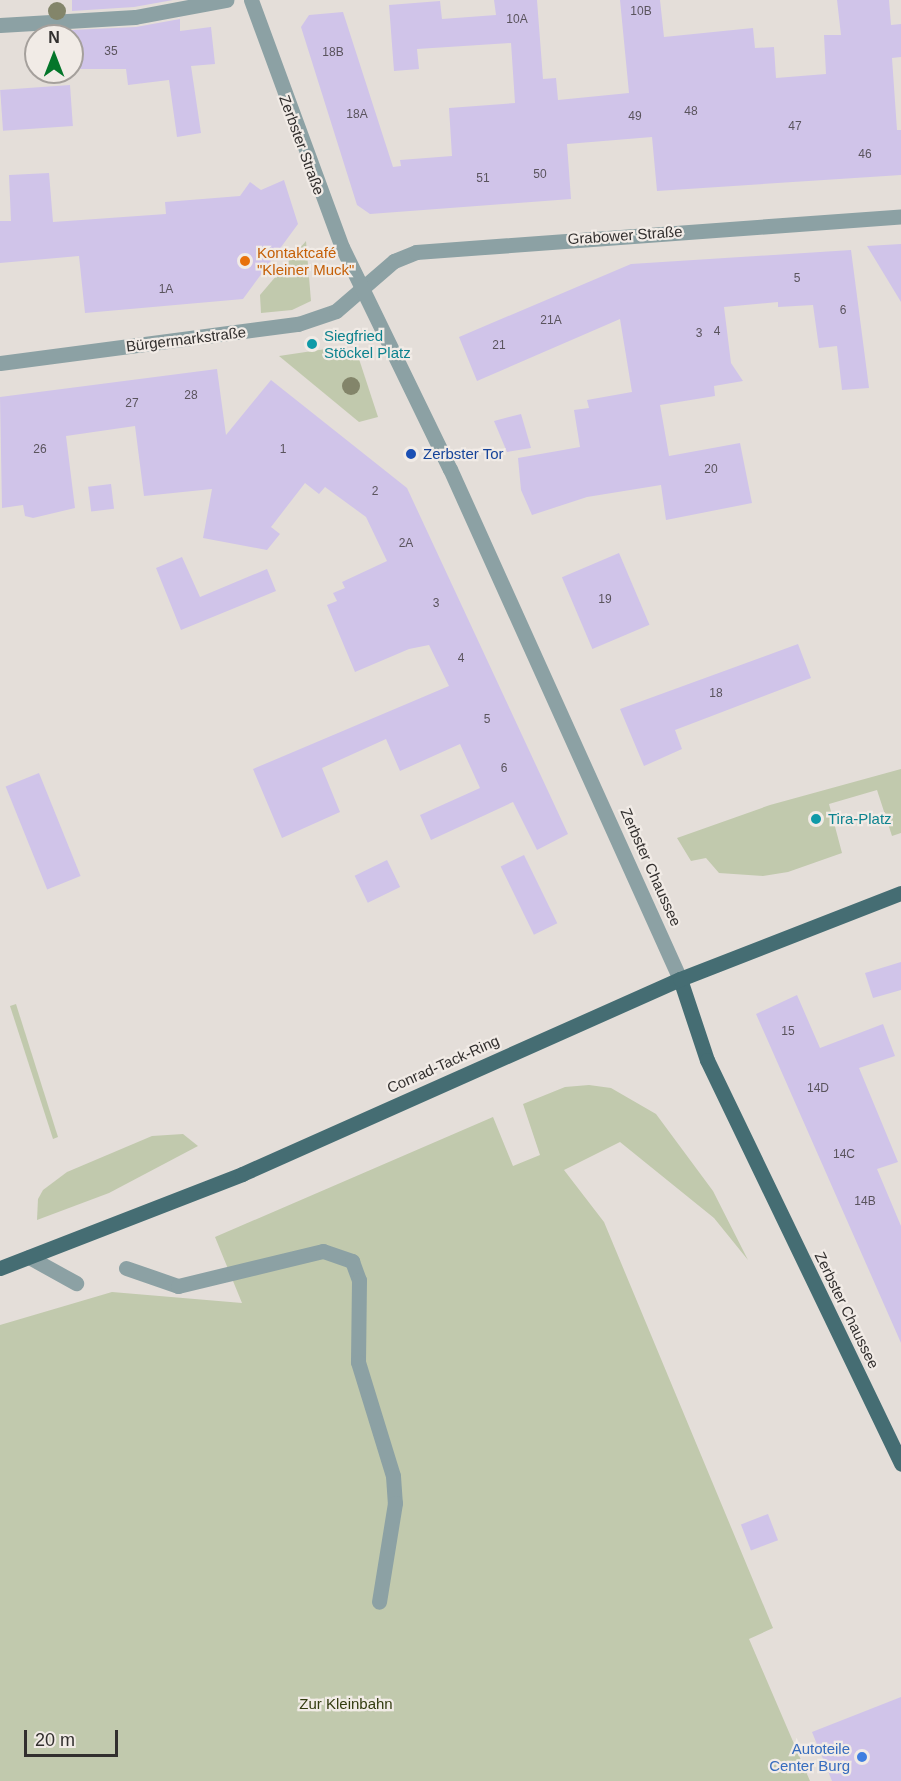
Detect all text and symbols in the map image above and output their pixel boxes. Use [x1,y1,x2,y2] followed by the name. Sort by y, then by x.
[630,5,652,19] house number: 10B
[506,13,528,27] house number: 10A
[24,24,84,84] north arrow
[48,29,60,46] text: N
[104,45,118,59] house number: 35
[322,46,344,60] house number: 18B
[276,93,328,197] street label: Zerbster Straße
[684,105,698,119] house number: 48
[346,108,368,122] house number: 18A
[628,110,642,124] house number: 49
[788,120,802,134] house number: 47
[858,148,872,162] house number: 46
[533,168,547,182] house number: 50
[476,172,490,186] house number: 51
[567,222,683,248] street label: Grabower Straße
[257,243,354,278] place label: Kontaktcafé "Kleiner Muck"
[238,254,252,268] marker: Kontaktcafé "Kleiner Muck"
[794,272,800,286] house number: 5
[159,283,173,297] house number: 1A
[840,304,846,318] house number: 6
[540,314,562,328] house number: 21A
[125,323,247,355] street label: Bürgermarkstraße
[714,325,720,339] house number: 4
[324,326,411,361] place label: Siegfried Stöckel Platz
[696,327,702,341] house number: 3
[305,337,319,351] marker: Siegfried Stöckel Platz
[492,339,506,353] house number: 21
[184,389,198,403] house number: 28
[125,397,139,411] house number: 27
[33,443,47,457] house number: 26
[280,443,286,457] house number: 1
[423,445,504,463] place label: Zerbster Tor
[404,447,418,461] marker: Zerbster Tor
[704,463,718,477] house number: 20
[372,485,378,499] house number: 2
[399,537,413,551] house number: 2A
[598,593,612,607] house number: 19
[433,597,439,611] house number: 3
[458,652,464,666] house number: 4
[709,687,723,701] house number: 18
[484,713,490,727] house number: 5
[501,762,507,776] house number: 6
[617,805,685,929] street label: Zerbster Chaussee
[828,810,892,828] place label: Tira-Platz
[809,812,823,826] marker: Tira-Platz
[781,1025,795,1039] house number: 15
[384,1031,502,1097] street label: Conrad-Tack-Ring
[807,1082,829,1096] house number: 14D
[833,1148,855,1162] house number: 14C
[854,1195,876,1209] house number: 14B
[811,1249,883,1371] street label: Zerbster Chaussee
[299,1695,393,1713] park label: Zur Kleinbahn
[27,1718,122,1756] scale bar
[35,1730,75,1750] text: 20 m
[769,1739,850,1774] place label: Autoteile Center Burg
[855,1750,869,1764] marker: Autoteile Center Burg

